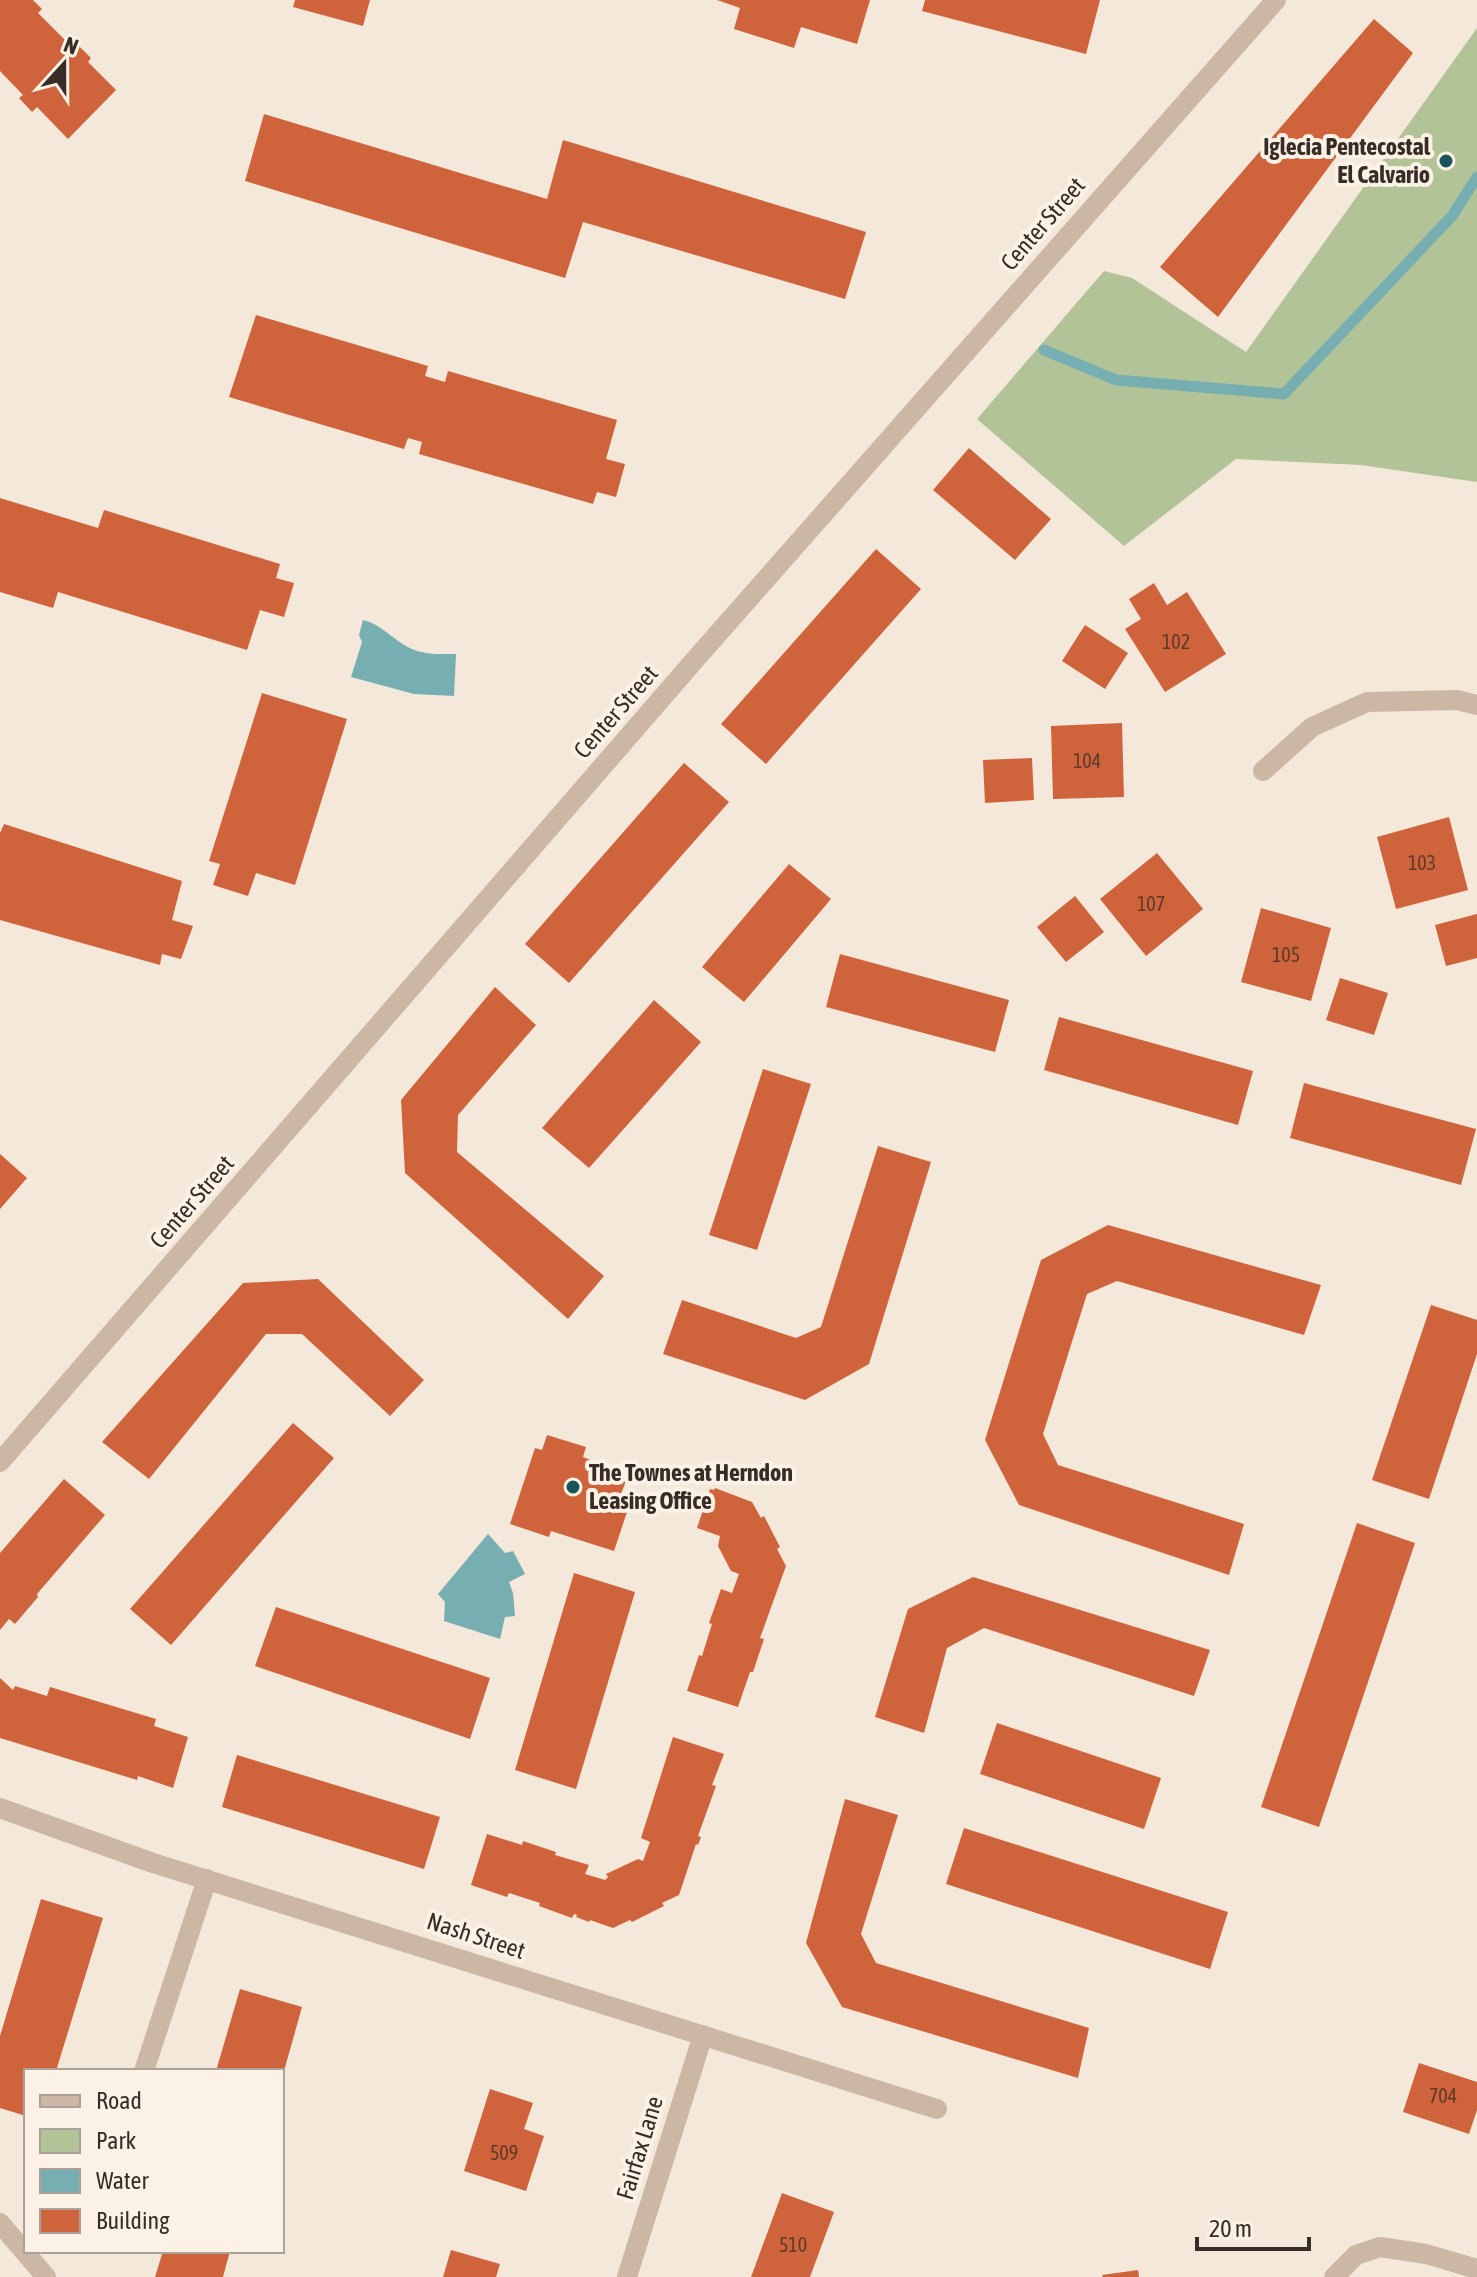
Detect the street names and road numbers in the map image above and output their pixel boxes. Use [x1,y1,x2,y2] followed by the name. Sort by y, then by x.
[995,172,1090,276] street label: Center Street
[568,660,663,764] street label: Center Street
[144,1150,239,1254] street label: Center Street
[424,1907,529,1964] street label: Nash Street
[611,2093,668,2203] street label: Fairfax Lane

